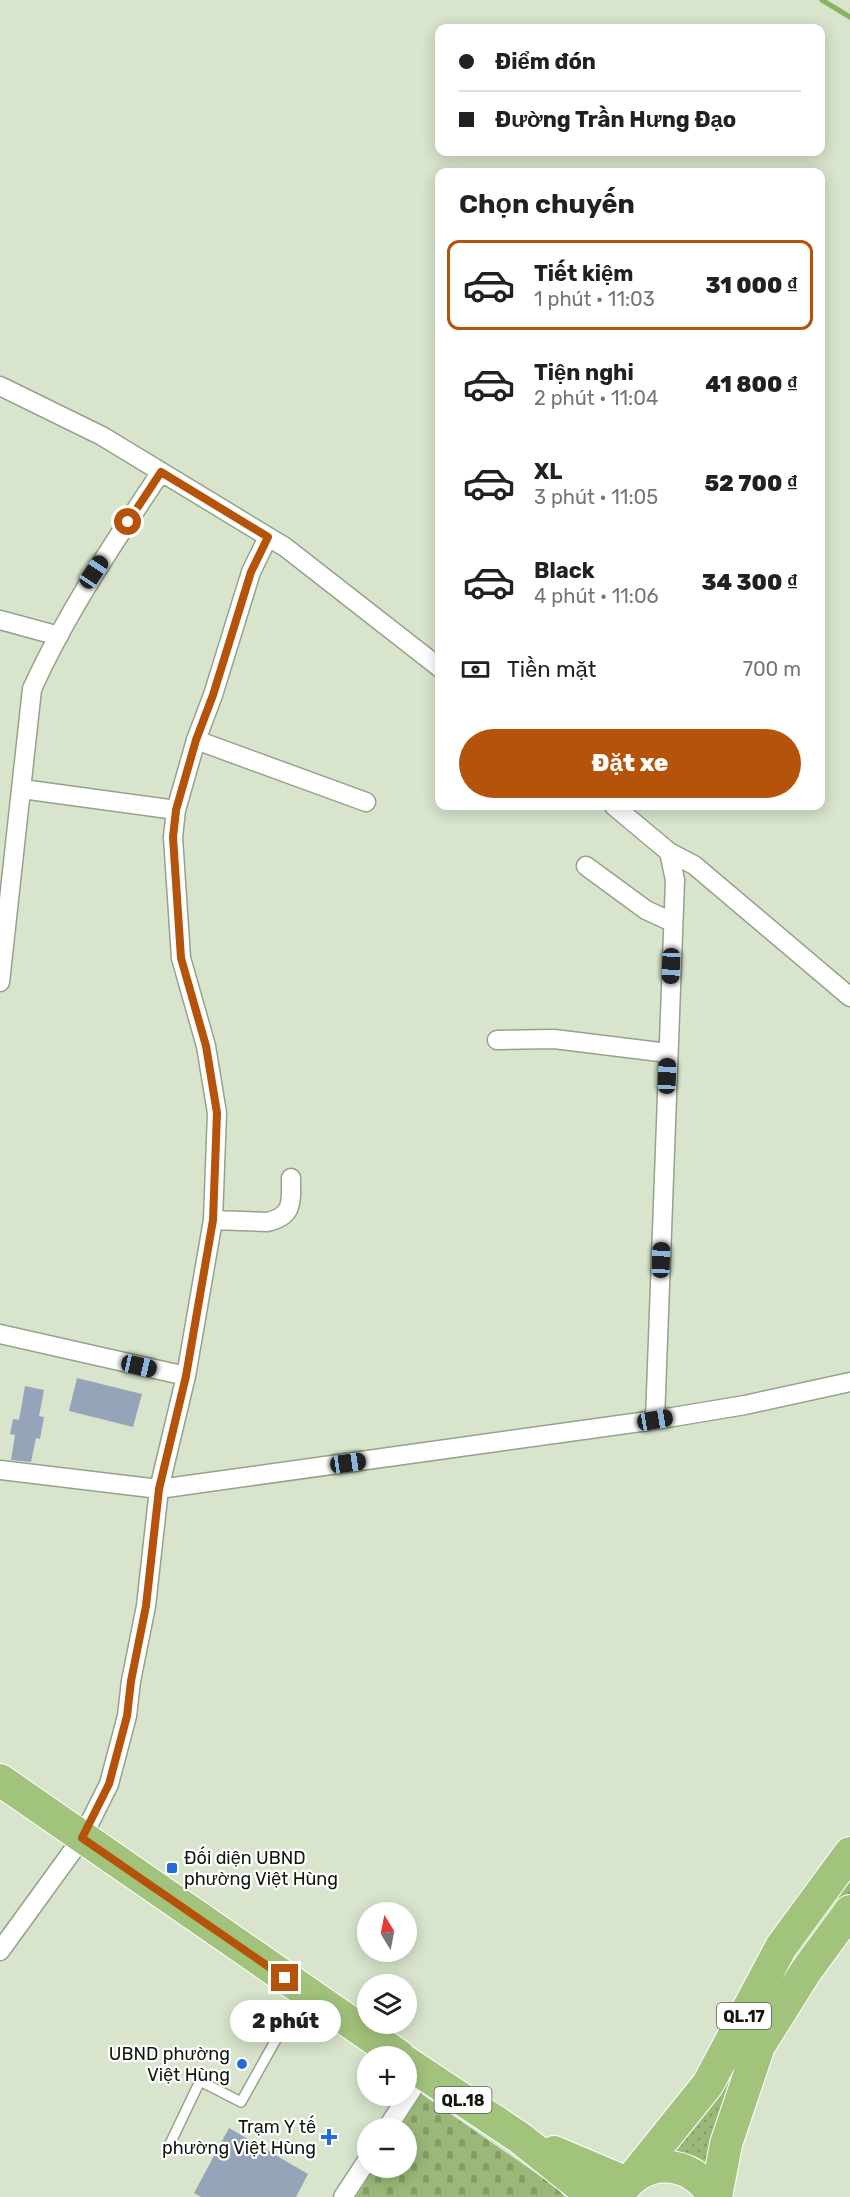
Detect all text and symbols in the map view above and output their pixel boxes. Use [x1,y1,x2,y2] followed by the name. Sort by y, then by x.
[495,48,596,75] text: Điểm đón
[495,106,736,133] text: Đường Trần Hưng Đạo
[459,188,635,220] text: Chọn chuyến
[462,258,516,312] icon: car
[534,260,634,287] text: Tiết kiệm
[705,272,798,299] text: 31 000 ₫
[534,287,655,311] text: 1 phút · 11:03
[462,357,516,411] icon: car
[534,359,634,386] text: Tiện nghi
[705,371,798,398] text: 41 800 ₫
[534,386,658,410] text: 2 phút · 11:04
[462,456,516,510] icon: car
[534,458,562,485] text: XL
[704,470,798,497] text: 52 700 ₫
[534,485,658,509] text: 3 phút · 11:05
[114,508,141,535] route start
[76,552,112,592] car
[462,555,516,609] icon: car
[534,557,595,584] text: Black
[701,569,798,596] text: 34 300 ₫
[534,584,659,608] text: 4 phút · 11:06
[459,653,492,686] icon: cash
[507,656,596,683] text: Tiền mặt
[743,657,801,681] text: 700 m
[459,729,801,798] button: Đặt xe
[661,948,681,984] car
[657,1058,677,1094] car
[651,1242,671,1278] car
[119,1353,159,1379] car
[636,1408,674,1432] car
[329,1452,367,1474] car
[184,1846,338,1890] place label: Đối diện UBND phường Việt Hùng
[165,1861,179,1875] marker: Đối diện UBND phường Việt Hùng
[357,1902,417,1962] north arrow
[357,1902,417,2178] map controls
[271,1964,298,1991] route end
[357,1974,417,2034] button: layers
[230,1999,340,2041] callout: 2 phút
[717,2003,771,2029] road number: QL.17
[252,2009,319,2033] text: 2 phút
[109,2043,230,2086] place label: UBND phường Việt Hùng
[357,2046,417,2106] button: +
[235,2057,249,2071] marker: UBND phường Việt Hùng
[434,2087,492,2113] road number: QL.18
[162,2115,316,2159] place label: Trạm Y tế phường Việt Hùng
[357,2118,417,2178] button: −
[320,2128,338,2146] marker: Trạm Y tế phường Việt Hùng

